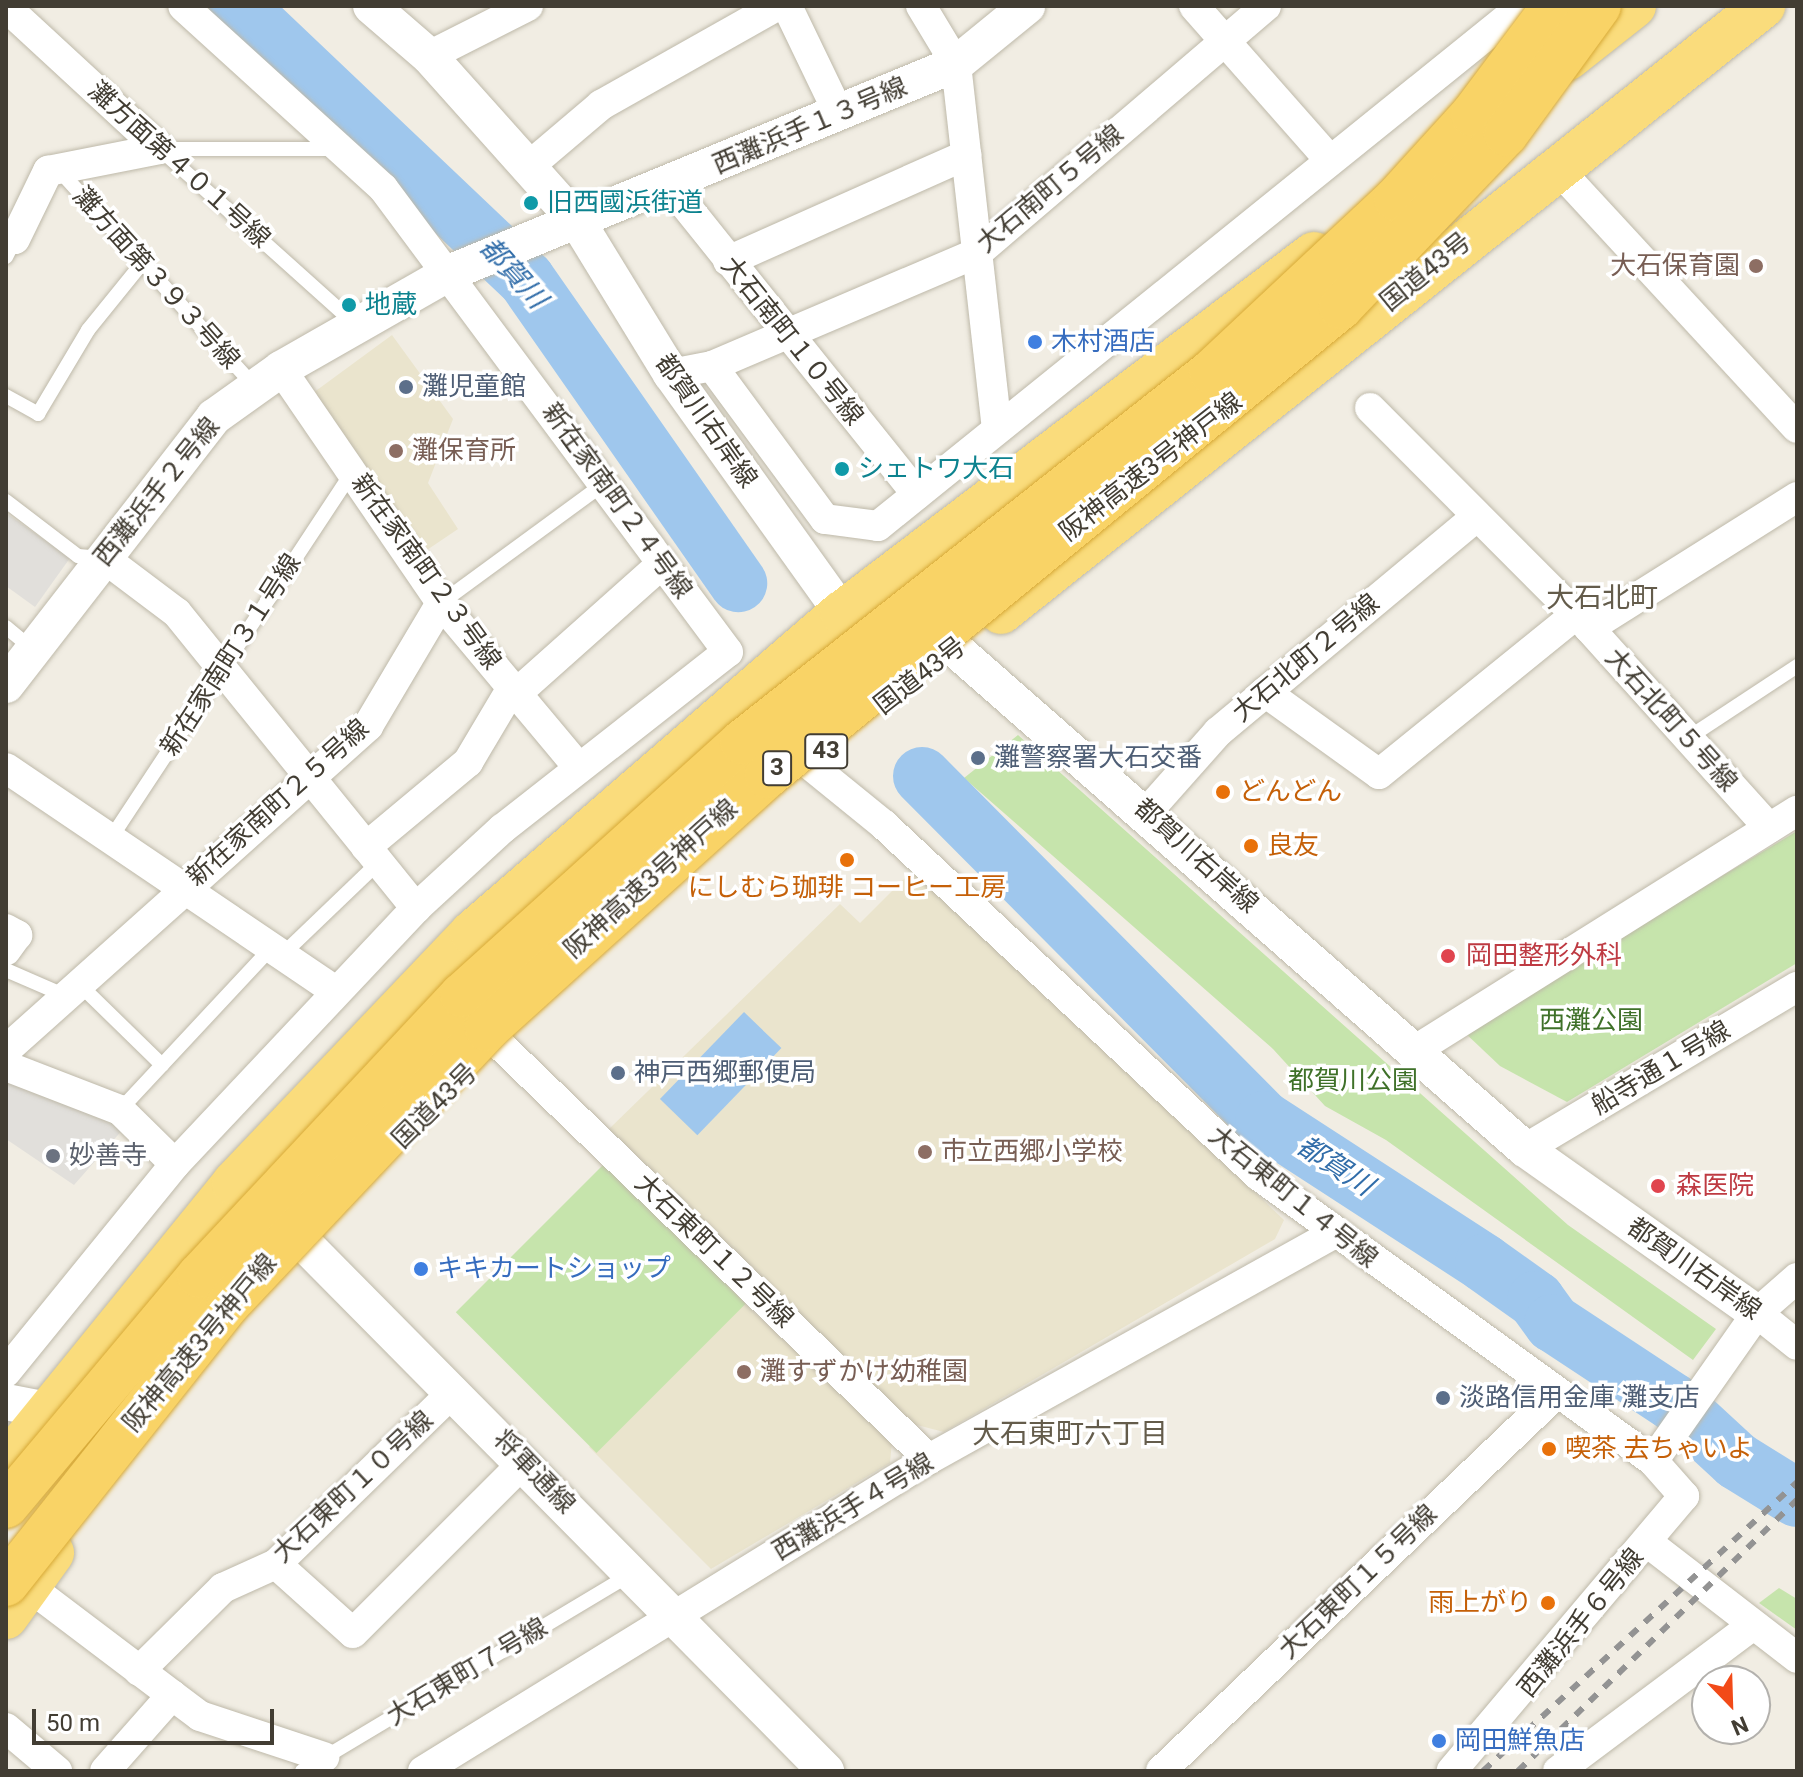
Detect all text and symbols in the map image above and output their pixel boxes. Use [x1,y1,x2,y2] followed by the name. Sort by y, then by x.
[708,71,912,181] street label: 西灘浜手１３号線
[82,75,276,255] street label: 灘方面第４０１号線
[970,119,1130,259] street label: 大石南町５号線
[66,181,246,375] street label: 灘方面第３９３号線
[547,187,703,219] place label: 旧西國浜街道
[522,194,540,212] marker: 旧西國浜街道
[1375,226,1477,318] street label: 国道43号
[472,231,554,315] water label: 都賀川
[714,250,870,432] street label: 大石南町１０号線
[1610,250,1740,282] place label: 大石保育園
[1747,257,1765,275] marker: 大石保育園
[365,289,417,321] place label: 地蔵
[340,296,358,314] marker: 地蔵
[1051,326,1155,358] place label: 木村酒店
[1026,333,1044,351] marker: 木村酒店
[648,348,764,494] street label: 都賀川右岸線
[422,371,526,403] place label: 灘児童館
[397,378,415,396] marker: 灘児童館
[1054,386,1248,548] street label: 阪神高速3号神戸線
[536,397,698,605] street label: 新在家南町２４号線
[88,411,226,573] street label: 西灘浜手２号線
[412,435,516,467] place label: 灘保育所
[387,442,405,460] marker: 灘保育所
[858,453,1014,485] place label: シェトワ大石
[833,460,851,478] marker: シェトワ大石
[345,468,507,676] street label: 新在家南町２３号線
[154,548,308,762] street label: 新在家南町３１号線
[1546,581,1658,615] district label: 大石北町
[1226,588,1386,728] street label: 大石北町２号線
[868,631,972,721] street label: 国道43号
[1599,642,1743,798] street label: 大石北町５号線
[181,713,375,893] street label: 新在家南町２５号線
[804,731,848,771] road number: 43
[994,742,1202,774] place label: 灘警察署大石交番
[761,748,793,788] road number: 3
[969,749,987,767] marker: 灘警察署大石交番
[1239,776,1343,808] place label: どんどん
[1214,783,1232,801] marker: どんどん
[1128,792,1264,920] street label: 都賀川右岸線
[558,793,744,965] street label: 阪神高速3号神戸線
[1267,830,1319,862] place label: 良友
[1242,837,1260,855] marker: 良友
[838,851,856,869] marker: にしむら珈琲 コーヒー工房
[688,872,1006,904] place label: にしむら珈琲 コーヒー工房
[1466,940,1622,972] place label: 岡田整形外科
[1437,945,1459,967] marker: 岡田整形外科
[1539,1005,1643,1037] park label: 西灘公園
[1586,1014,1736,1122] street label: 船寺通１号線
[386,1057,484,1155] street label: 国道43号
[634,1057,816,1089] place label: 神戸西郷郵便局
[609,1064,627,1082] marker: 神戸西郷郵便局
[1288,1065,1418,1097] park label: 都賀川公園
[1202,1119,1384,1275] street label: 大石東町１４号線
[1291,1129,1379,1203] water label: 都賀川
[941,1136,1123,1168] place label: 市立西郷小学校
[69,1140,147,1172] place label: 妙善寺
[916,1143,934,1161] marker: 市立西郷小学校
[44,1147,62,1165] marker: 妙善寺
[628,1168,800,1334] street label: 大石東町１２号線
[1676,1170,1754,1202] place label: 森医院
[1647,1175,1669,1197] marker: 森医院
[1621,1211,1767,1327] street label: 都賀川右岸線
[117,1248,283,1438] street label: 阪神高速3号神戸線
[437,1253,671,1285] place label: キキカートショップ
[412,1260,430,1278] marker: キキカートショップ
[760,1356,968,1388] place label: 灘すずかけ幼稚園
[735,1363,753,1381] marker: 灘すずかけ幼稚園
[1459,1382,1699,1414] place label: 淡路信用金庫 灘支店
[1434,1389,1452,1407] marker: 淡路信用金庫 灘支店
[266,1405,440,1569] street label: 大石東町１０号線
[972,1417,1168,1451] district label: 大石東町六丁目
[487,1424,581,1520] street label: 将軍通線
[1565,1433,1753,1465] place label: 喫茶 去ちゃいよ
[1540,1440,1558,1458] marker: 喫茶 去ちゃいよ
[767,1447,939,1567] street label: 西灘浜手４号線
[1272,1499,1444,1665] street label: 大石東町１５号線
[1512,1542,1650,1704] street label: 西灘浜手６号線
[1428,1587,1532,1619] place label: 雨上がり
[1539,1594,1557,1612] marker: 雨上がり
[381,1612,553,1732] street label: 大石東町７号線
[1691,1665,1771,1745] north arrow
[36,1693,278,1743] scale bar
[46,1709,100,1737] text: 50 m
[1728,1711,1752,1740] text: N
[1455,1725,1585,1757] place label: 岡田鮮魚店
[1430,1732,1448,1750] marker: 岡田鮮魚店

